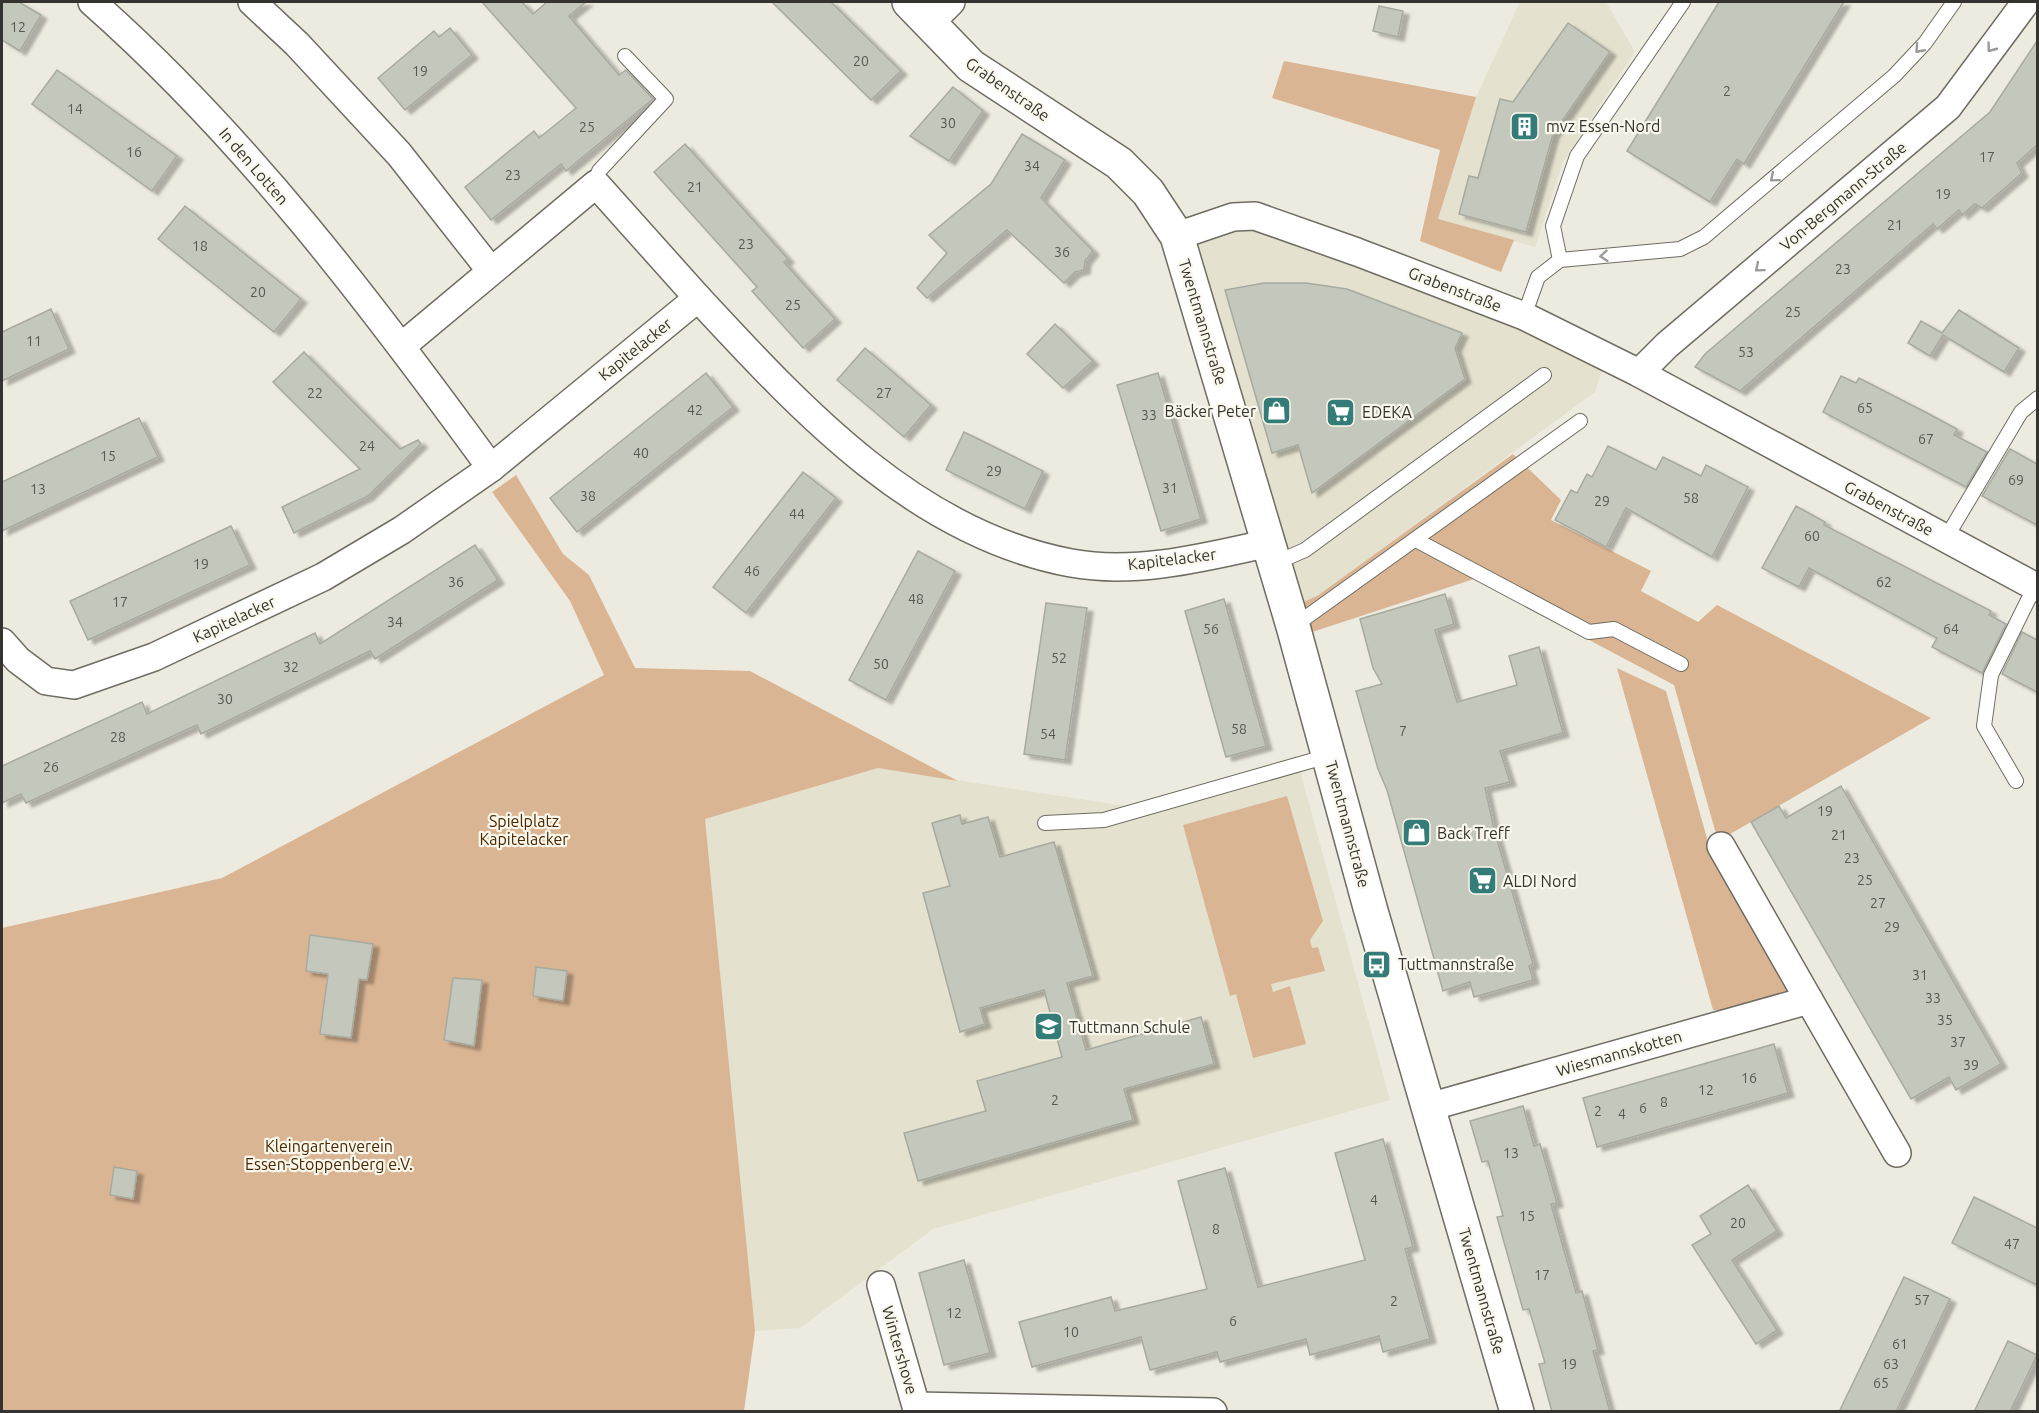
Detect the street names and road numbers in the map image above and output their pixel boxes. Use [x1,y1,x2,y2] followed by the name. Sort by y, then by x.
[963,53,1053,125] street label: Grabenstraße
[216,124,292,208] street label: In den Lotten
[1776,138,1910,254] street label: Von-Bergmann-Straße
[1175,257,1231,387] street label: Twentmannstraße
[1406,263,1504,315] street label: Grabenstraße
[595,314,675,384] street label: Kapitelacker
[1841,477,1937,539] street label: Grabenstraße
[1127,545,1217,573] street label: Kapitelacker
[190,592,278,646] street label: Kapitelacker
[1322,759,1374,889] street label: Twentmannstraße
[1554,1026,1684,1080] street label: Wiesmannskotten
[1455,1226,1509,1356] street label: Twentmannstraße
[879,1304,921,1396] street label: Wintershove

